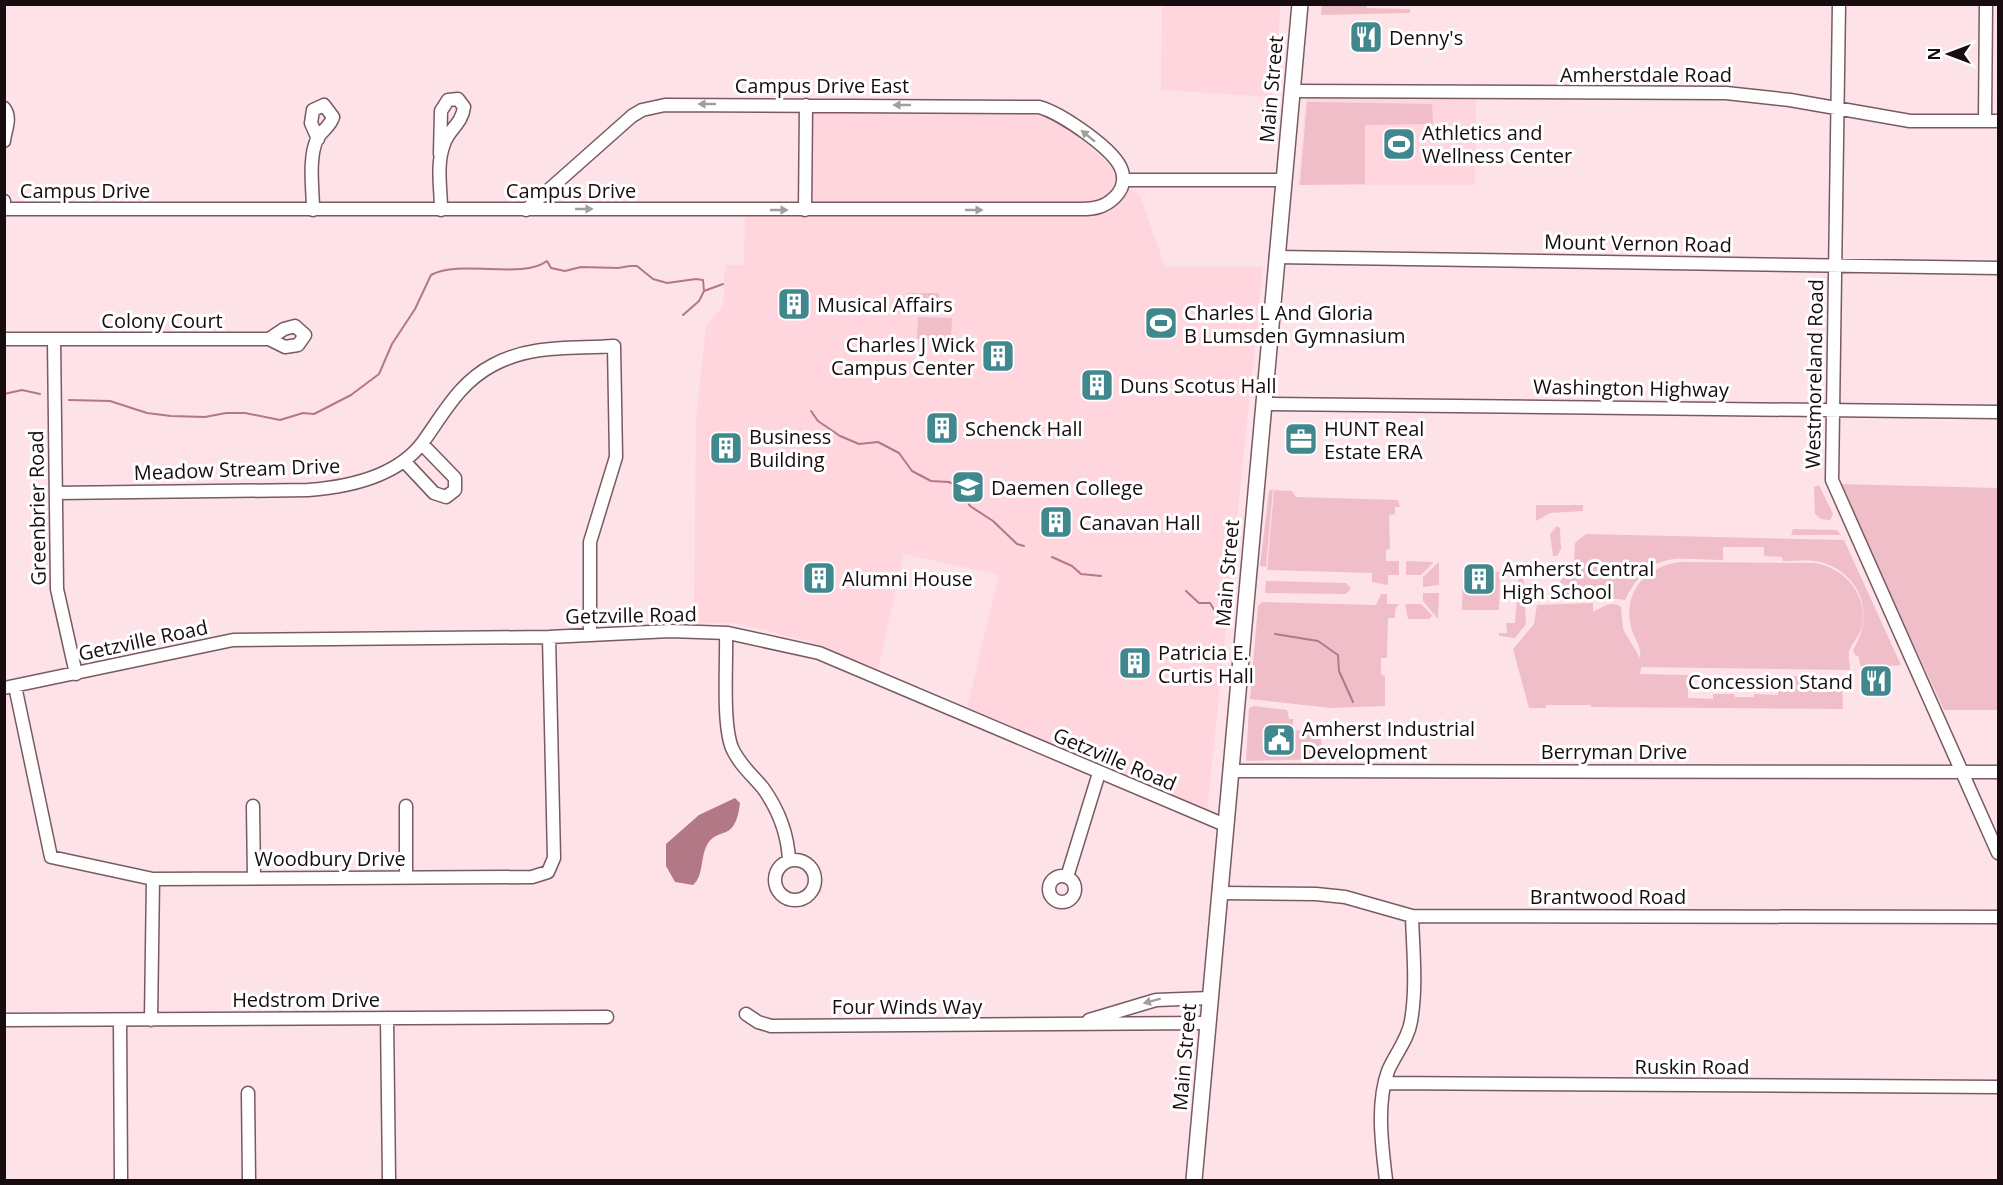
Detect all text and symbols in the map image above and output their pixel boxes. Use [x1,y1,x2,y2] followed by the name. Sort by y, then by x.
[1348,19,1384,55] restaurant icon: Denny's
[1389,24,1463,51] place label: Denny's
[1919,24,1979,84] north arrow
[1253,34,1289,144] street label: Main Street
[1923,47,1945,61] text: N
[1560,61,1732,88] street label: Amherstdale Road
[735,72,909,99] street label: Campus Drive East
[698,100,717,109] one-way arrow
[893,100,912,110] one-way arrow
[1422,119,1572,169] place label: Athletics and Wellness Center
[1381,126,1417,162] sports icon: Athletics and Wellness Center
[1080,130,1096,143] one-way arrow
[20,177,150,204] street label: Campus Drive
[506,177,636,204] street label: Campus Drive
[575,205,594,214] one-way arrow
[770,205,789,215] one-way arrow
[965,205,984,214] one-way arrow
[1544,228,1732,258] street label: Mount Vernon Road
[1799,279,1829,469] street label: Westmoreland Road
[776,286,812,322] building icon: Musical Affairs
[817,291,953,318] place label: Musical Affairs
[1184,299,1406,349] place label: Charles L And Gloria B Lumsden Gymnasium
[1143,305,1179,341] sports icon: Charles L And Gloria B Lumsden Gymnasium
[101,307,223,334] street label: Colony Court
[831,331,975,381] place label: Charles J Wick Campus Center
[980,338,1016,374] building icon: Charles J Wick Campus Center
[1079,367,1115,403] building icon: Duns Scotus Hall
[1120,372,1276,399] place label: Duns Scotus Hall
[1533,373,1730,403] street label: Washington Highway
[924,410,960,446] building icon: Schenck Hall
[965,415,1083,442] place label: Schenck Hall
[1324,415,1424,465] place label: HUNT Real Estate ERA
[1283,421,1319,457] office icon: HUNT Real Estate ERA
[749,423,831,473] place label: Business Building
[22,430,52,586] street label: Greenbrier Road
[708,430,744,466] building icon: Business Building
[133,452,341,486] street label: Meadow Stream Drive
[950,469,986,505] school or university icon: Daemen College
[991,474,1143,501] place label: Daemen College
[1038,504,1074,540] building icon: Canavan Hall
[1079,509,1201,536] place label: Canavan Hall
[1209,518,1245,628] street label: Main Street
[1502,555,1654,605] place label: Amherst Central High School
[801,560,837,596] building icon: Alumni House
[1461,561,1497,597] building icon: Amherst Central High School
[842,565,973,592] place label: Alumni House
[565,600,697,630] street label: Getzville Road
[76,613,210,667] street label: Getzville Road
[1158,639,1254,689] place label: Patricia E. Curtis Hall
[1117,645,1153,681] building icon: Patricia E. Curtis Hall
[1858,663,1894,699] restaurant icon: Concession Stand
[1688,668,1853,695] place label: Concession Stand
[1302,715,1475,765] place label: Amherst Industrial Development
[1049,721,1181,797] street label: Getzville Road
[1261,722,1297,758] public building icon: Amherst Industrial Development
[1541,738,1687,765] street label: Berryman Drive
[254,845,406,872] street label: Woodbury Drive
[1530,883,1686,910] street label: Brantwood Road
[232,986,380,1013] street label: Hedstrom Drive
[832,993,983,1020] street label: Four Winds Way
[1143,997,1161,1007] one-way arrow
[1166,1002,1202,1112] street label: Main Street
[1635,1053,1749,1080] street label: Ruskin Road

